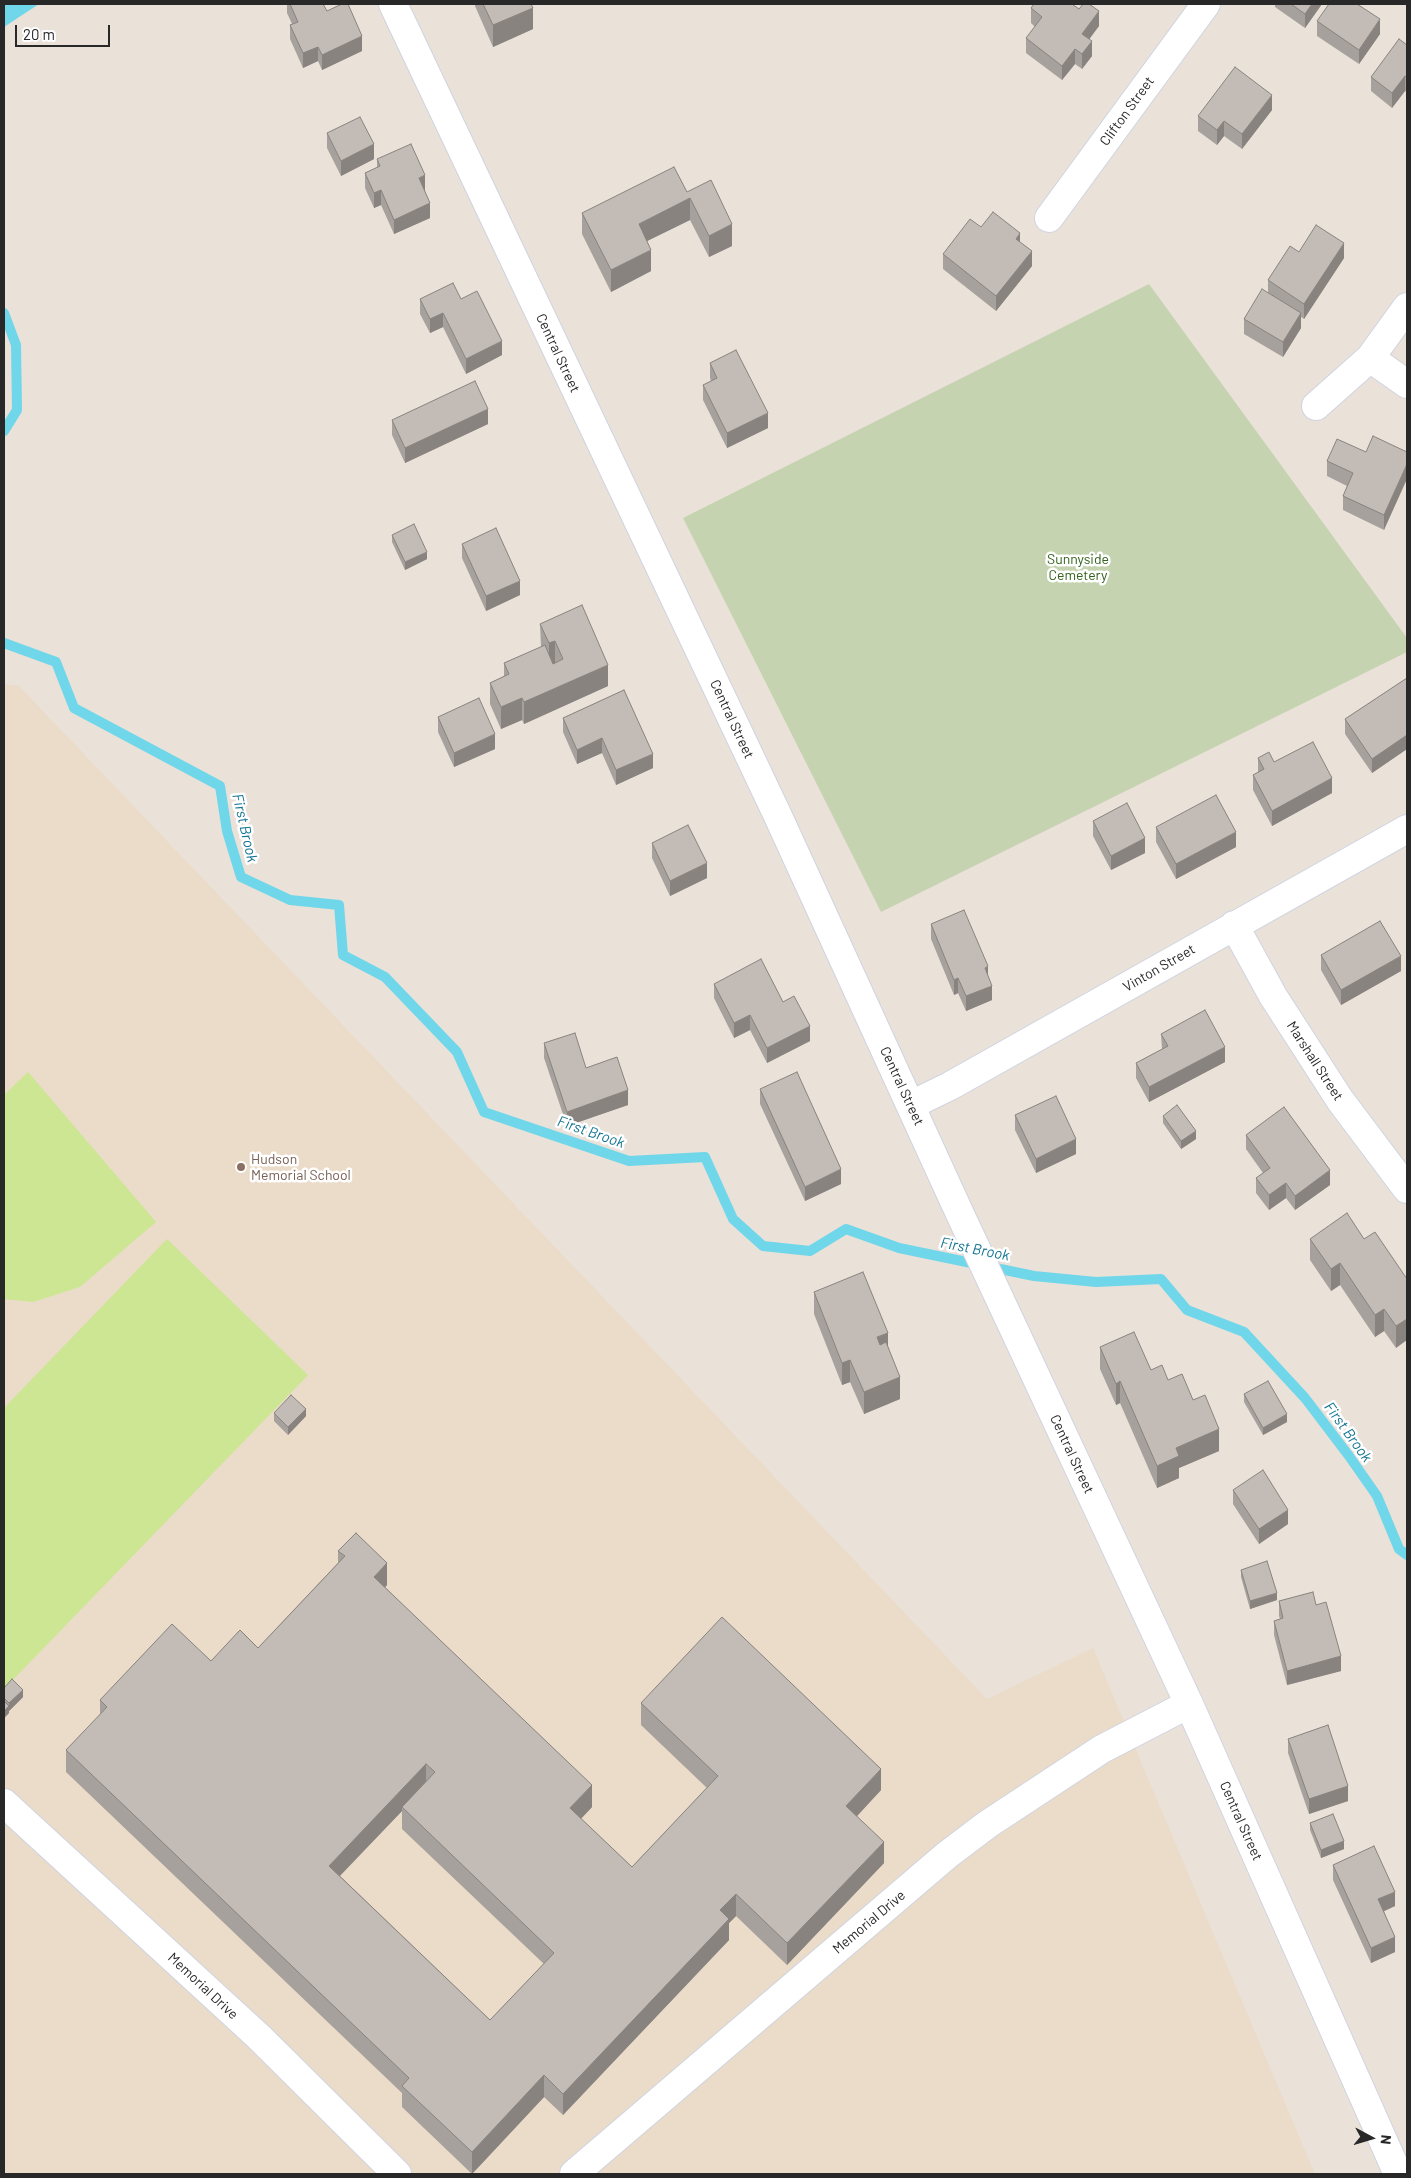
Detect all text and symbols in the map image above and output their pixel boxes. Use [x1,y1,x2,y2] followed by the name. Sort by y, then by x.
[18,15,112,47] scale bar
[23,25,55,43] text: 20 m
[1096,73,1158,149] street label: Clifton Street
[532,311,584,395] street label: Central Street
[1047,551,1109,584] park label: Sunnyside Cemetery
[706,677,758,761] street label: Central Street
[228,792,262,864] water label: First Brook
[1120,941,1198,995] street label: Vinton Street
[1283,1018,1347,1104] street label: Marshall Street
[876,1044,928,1128] street label: Central Street
[555,1112,627,1152] water label: First Brook
[251,1151,351,1184] place label: Hudson Memorial School
[235,1161,247,1173] marker: Hudson Memorial School
[939,1233,1011,1265] water label: First Brook
[1320,1398,1376,1466] water label: First Brook
[1046,1412,1098,1496] street label: Central Street
[1216,1779,1266,1863] street label: Central Street
[829,1887,909,1957] street label: Memorial Drive
[165,1949,241,2023] street label: Memorial Drive
[1346,2113,1396,2163] north arrow
[1377,2134,1395,2145] text: N

